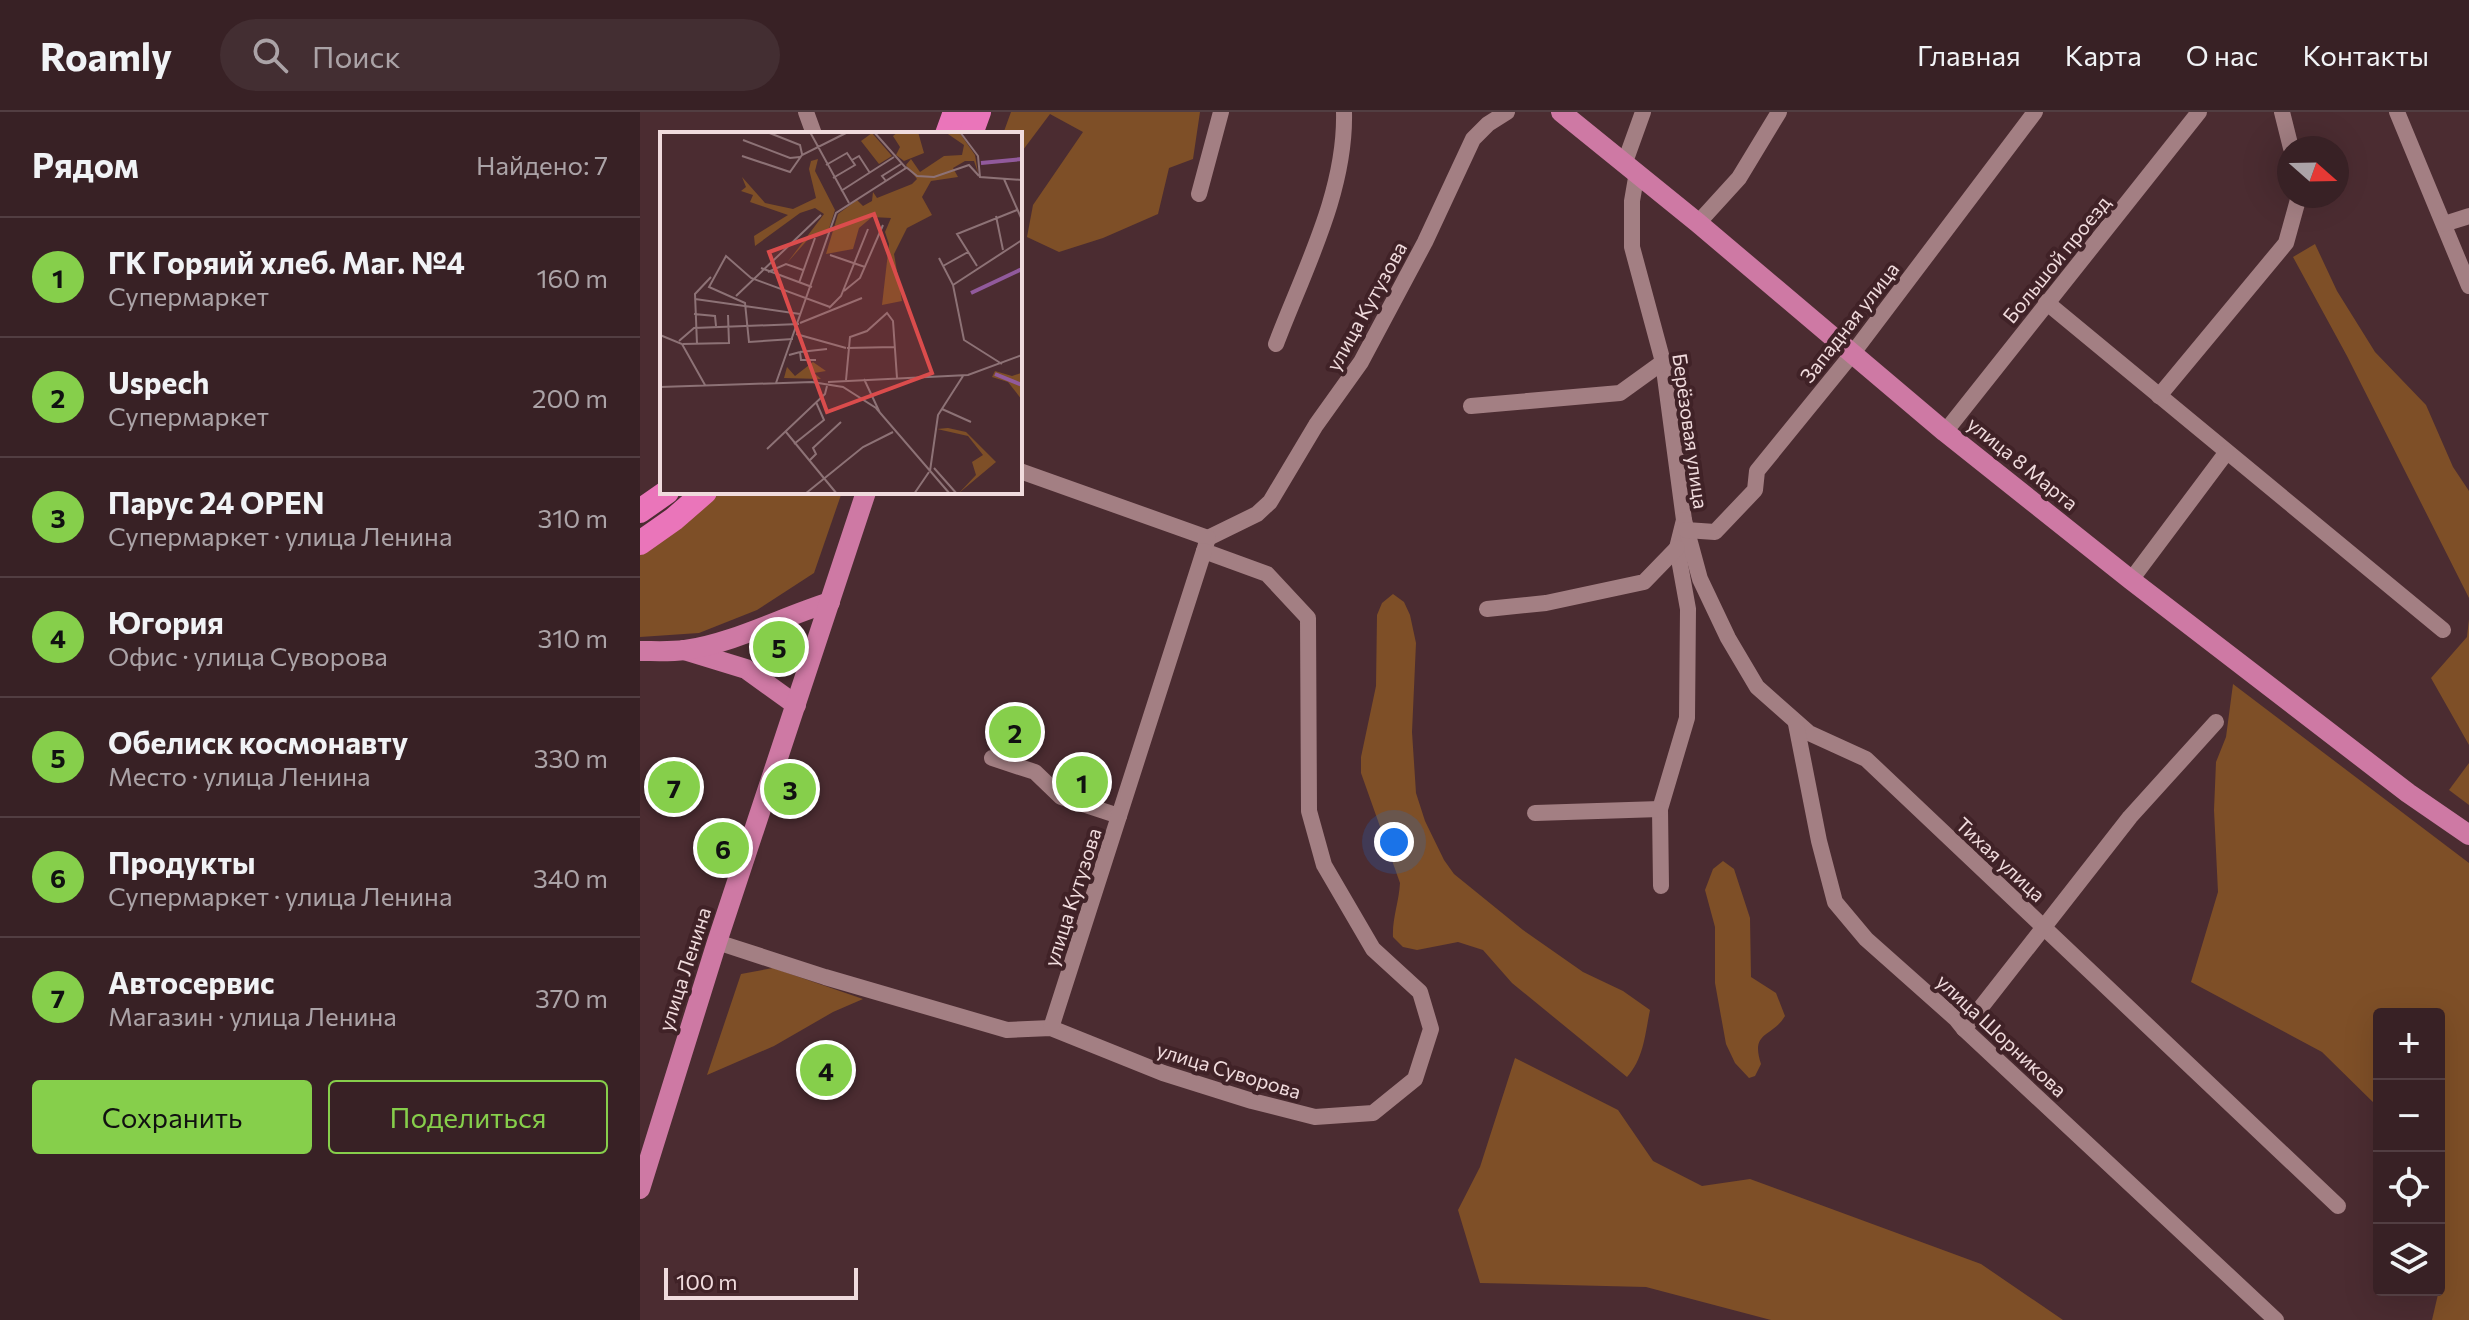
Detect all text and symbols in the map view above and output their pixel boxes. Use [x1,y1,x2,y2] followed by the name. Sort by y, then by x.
[220,19,780,91] search box
[40,32,172,79] text: Roamly
[248,33,292,77] icon: search
[312,37,400,74] text: Поиск
[1917,38,2021,72] text: Главная
[2065,38,2142,72] text: Карта
[2186,38,2258,72] text: О нас
[2302,38,2429,72] text: Контакты
[660,132,1022,494] inset map
[2277,136,2349,208] north arrow
[32,143,139,185] text: Рядом
[476,149,608,180] text: Найдено: 7
[1997,190,2115,328] street label: Большой проезд
[1321,237,1411,375] street label: улица Кутузова
[108,243,465,280] text: ГК Горяий хлеб. Маг. №4
[1795,257,1903,387] street label: Западная улица
[52,262,64,293] text: 1
[536,262,608,293] text: 160 m
[108,280,269,311] text: Супермаркет
[1668,352,1714,510] street label: Берёзовая улица
[108,363,209,400] text: Uspech
[51,382,65,413] text: 2
[532,382,608,413] text: 200 m
[108,400,269,431] text: Супермаркет
[1963,411,2083,515] street label: улица 8 Марта
[108,483,324,520] text: Парус 24 OPEN
[50,502,66,533] text: 3
[537,502,608,533] text: 310 m
[108,520,452,551] text: Супермаркет · улица Ленина
[108,603,224,640] text: Югория
[753,617,805,677] pin: 5
[50,622,66,653] text: 4
[537,622,608,653] text: 310 m
[108,640,388,671] text: Офис · улица Суворова
[989,702,1041,762] pin: 2
[108,723,408,760] text: Обелиск космонавту
[50,742,66,773] text: 5
[534,742,608,773] text: 330 m
[1056,752,1108,812] pin: 1
[648,757,700,817] pin: 7
[764,759,816,819] pin: 3
[108,760,370,791] text: Место · улица Ленина
[1952,812,2050,906] street label: Тихая улица
[697,818,749,878] pin: 6
[1374,822,1414,862] your location
[1038,825,1106,969] street label: улица Кутузова
[108,843,255,880] text: Продукты
[50,862,66,893] text: 6
[533,862,608,893] text: 340 m
[108,880,452,911] text: Супермаркет · улица Ленина
[653,904,715,1034] street label: улица Ленина
[108,963,275,1000] text: Автосервис
[1932,969,2072,1101] street label: улица Шорникова
[51,982,65,1013] text: 7
[535,982,608,1013] text: 370 m
[108,1000,397,1031] text: Магазин · улица Ленина
[2373,1008,2445,1296] map controls
[2373,1008,2445,1080] button: +
[1154,1037,1304,1103] street label: улица Суворова
[800,1040,852,1100] pin: 4
[32,1080,312,1154] button: Сохранить
[328,1080,608,1154] button: Поделиться
[2373,1080,2445,1152] button: −
[2373,1152,2445,1224] button: locate
[2373,1224,2445,1296] button: layers
[664,1264,858,1300] scale bar
[676,1268,738,1295] text: 100 m

